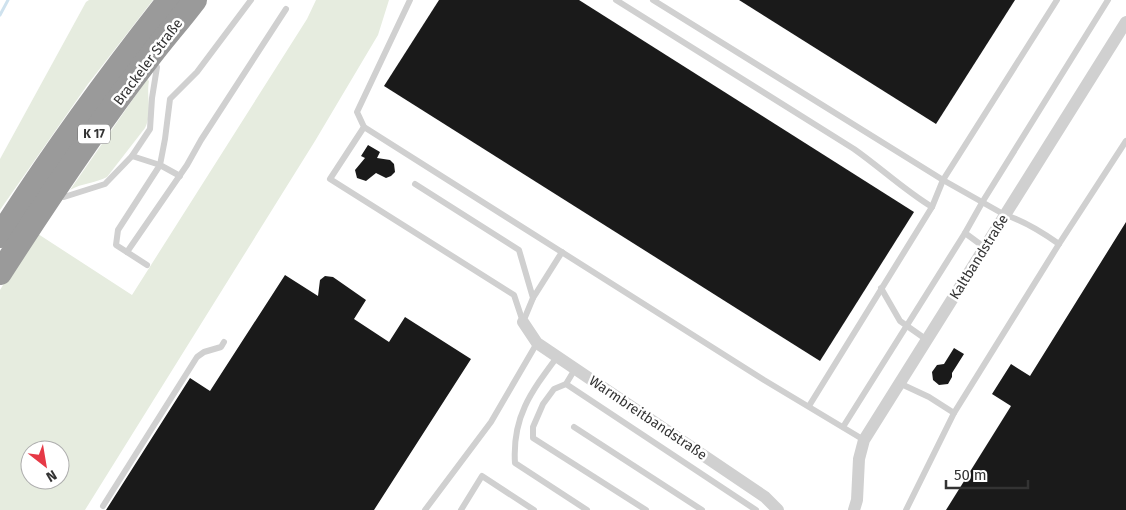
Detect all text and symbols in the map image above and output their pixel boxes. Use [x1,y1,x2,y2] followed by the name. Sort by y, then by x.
[110,15,186,109] street label: Brackeler Straße
[78,125,110,144] road number: K 17
[946,211,1012,303] street label: Kaltbandstraße
[586,372,710,464] street label: Warmbreitbandstraße
[20,440,70,490] north arrow
[946,458,1028,490] scale bar
[43,466,60,485] text: N
[954,466,987,484] text: 50 m

